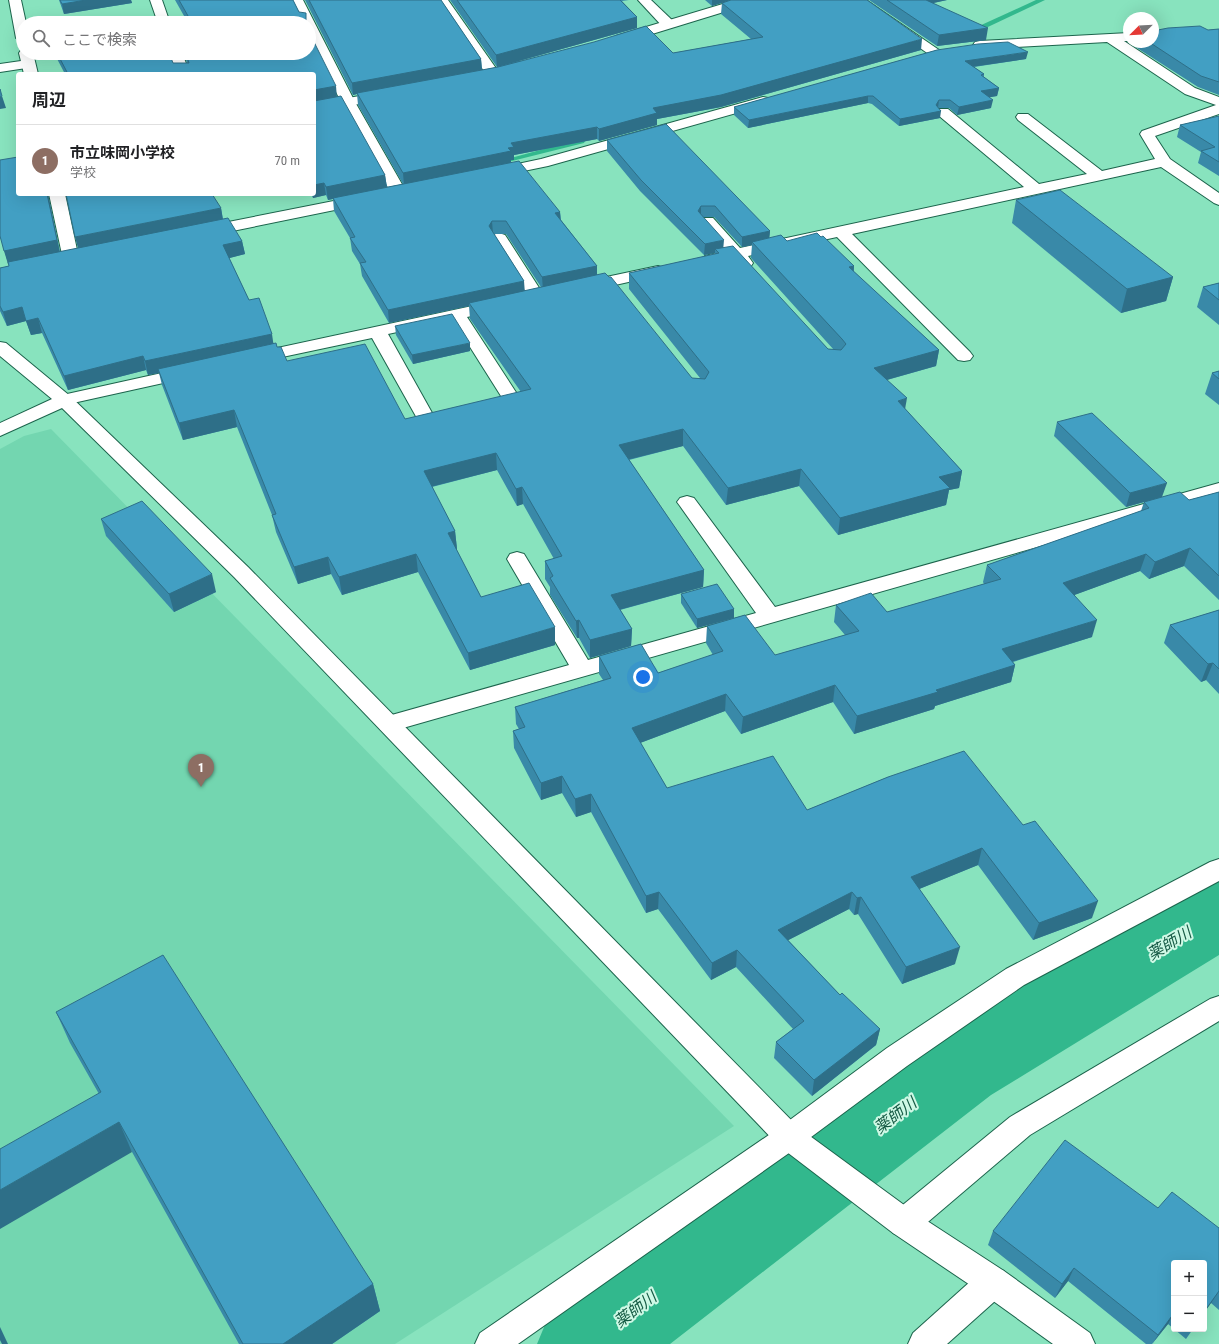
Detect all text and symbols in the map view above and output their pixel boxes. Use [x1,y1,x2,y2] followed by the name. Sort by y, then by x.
[1123,12,1159,48] north arrow
[16,16,316,60] search box
[30,27,52,49] icon: search
[62,31,137,49] text: ここで検索
[32,90,66,110] text: 周辺
[70,144,175,162] text: 市立味岡小学校
[42,153,48,168] text: 1
[274,153,300,168] text: 70 m
[70,165,96,180] text: 学校
[633,667,653,687] your location
[188,754,214,787] pin: 1
[1144,922,1196,964] water label: 薬師川
[870,1092,922,1137] water label: 薬師川
[1171,1260,1207,1332] map controls
[1171,1260,1207,1296] button: +
[610,1286,662,1331] water label: 薬師川
[1171,1296,1207,1332] button: −

